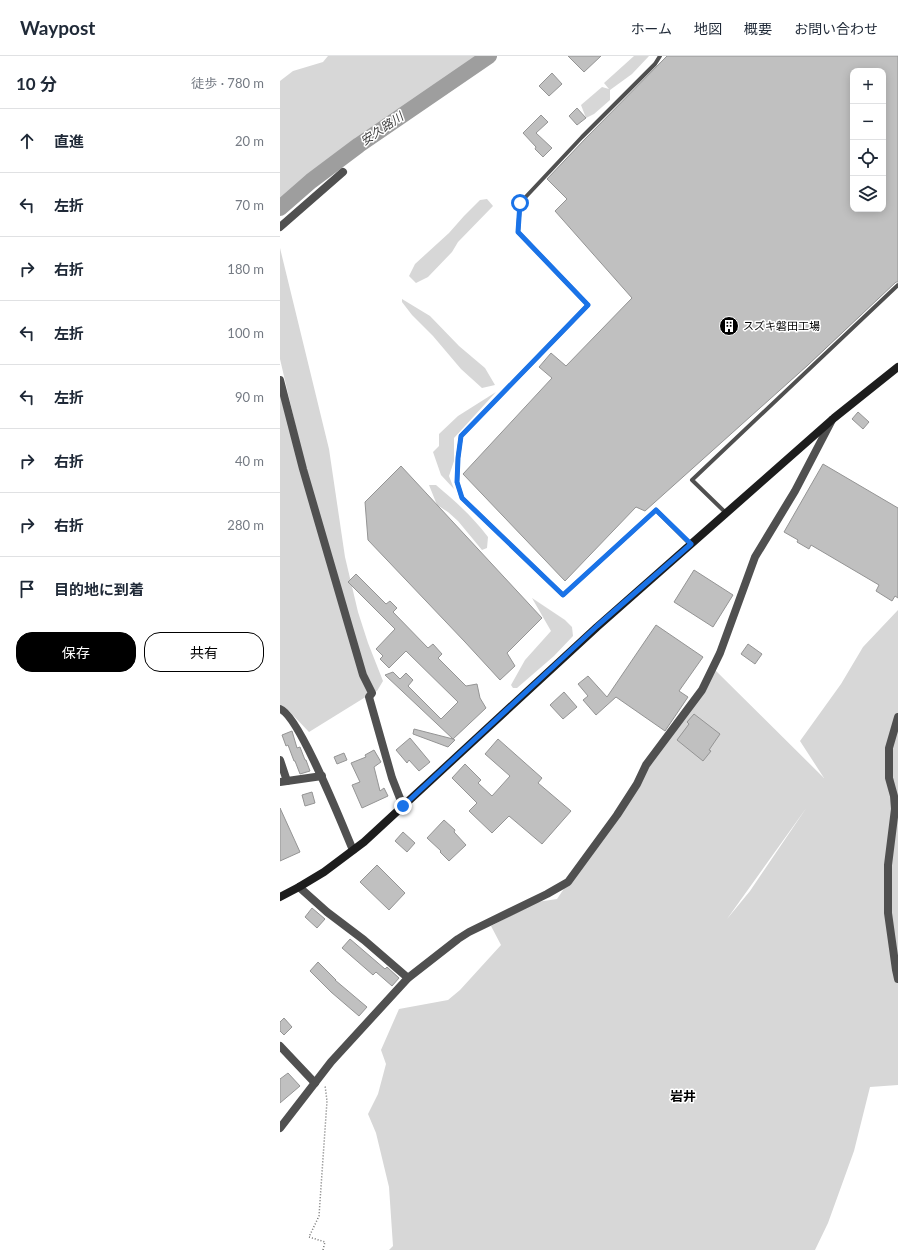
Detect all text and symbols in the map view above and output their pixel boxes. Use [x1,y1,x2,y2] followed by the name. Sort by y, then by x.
[20,16,95,39] text: Waypost
[630,20,672,37] text: ホーム
[694,20,722,37] text: 地図
[744,20,772,37] text: 概要
[794,20,878,37] text: お問い合わせ
[850,68,886,212] map controls
[850,68,886,104] button: +
[16,73,57,94] text: 10 分
[191,75,264,91] text: 徒歩 · 780 m
[850,104,886,140] button: −
[358,108,407,148] water label: 安久路川
[16,130,38,152] icon: ahead
[54,132,84,150] text: 直進
[235,133,264,149] text: 20 m
[850,140,886,176] button: locate
[850,176,886,212] button: layers
[16,194,38,216] icon: left
[511,194,529,212] route start
[54,196,84,214] text: 左折
[235,197,264,213] text: 70 m
[16,258,38,280] icon: right
[54,260,84,278] text: 右折
[227,261,264,277] text: 180 m
[718,315,740,337] building icon: スズキ磐田工場
[743,319,820,332] place label: スズキ磐田工場
[16,322,38,344] icon: left
[54,324,84,342] text: 左折
[227,325,264,341] text: 100 m
[16,386,38,408] icon: left
[54,388,84,406] text: 左折
[235,389,264,405] text: 90 m
[16,450,38,472] icon: right
[54,452,84,470] text: 右折
[235,453,264,469] text: 40 m
[16,514,38,536] icon: right
[54,516,84,534] text: 右折
[227,517,264,533] text: 280 m
[16,578,38,600] icon: arrive
[54,580,144,598] text: 目的地に到着
[16,632,136,672] button: 保存
[144,632,264,672] button: 共有
[394,797,412,815] route end
[670,1088,696,1104] district label: 岩井

